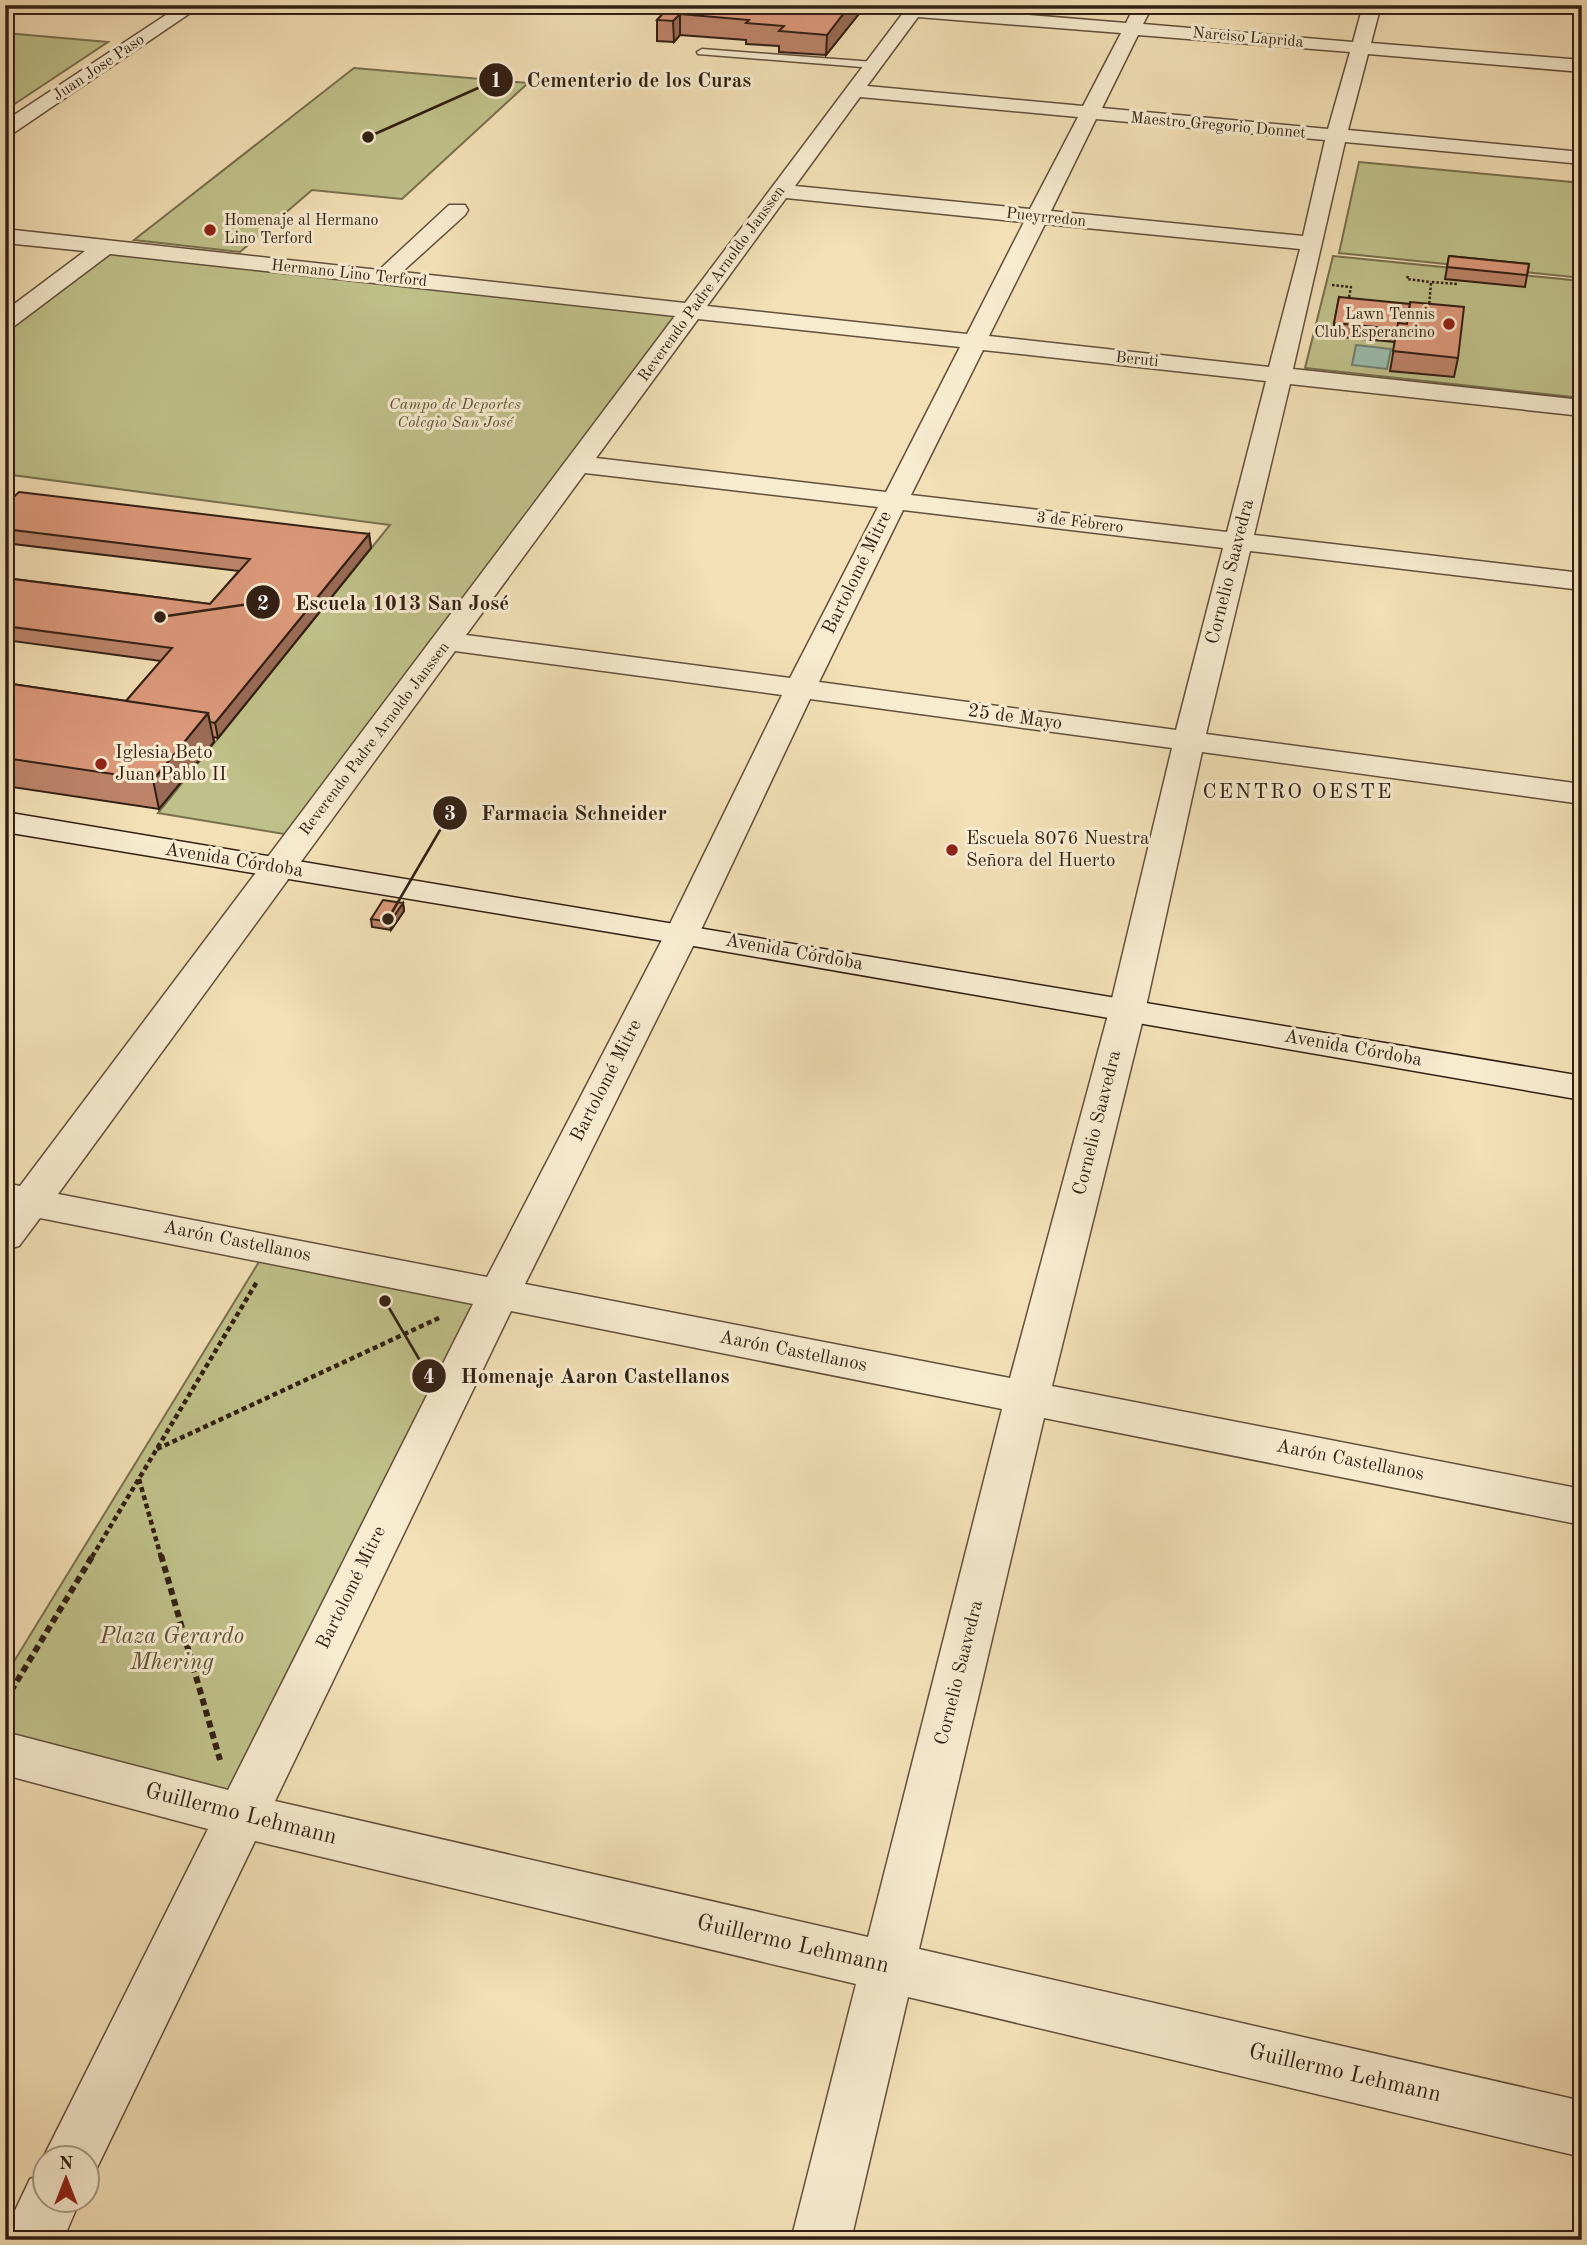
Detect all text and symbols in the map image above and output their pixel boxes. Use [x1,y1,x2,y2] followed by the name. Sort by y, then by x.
[1192,25,1304,51] street label: Narciso Laprida
[50,32,148,104] street label: Juan Jose Paso
[478,59,766,101] callout: Cementerio de los Curas
[490,71,502,92] text: 1
[527,71,751,92] text: Cementerio de los Curas
[1130,110,1307,142] street label: Maestro Gregorio Donnet
[636,183,789,385] street label: Reverendo Padre Arnoldo Janssen
[1005,206,1087,230] street label: Pueyrredon
[224,213,379,247] place label: Homenaje al Hermano Lino Terford
[202,222,218,238] marker: Homenaje al Hermano Lino Terford
[270,258,428,290] street label: Hermano Lino Terford
[1314,307,1435,341] place label: Lawn Tennis Club Esperancino
[1441,316,1457,332] marker: Lawn Tennis Club Esperancino
[1115,350,1159,370] street label: Beruti
[389,397,521,431] park label: Campo de Deportes Colegio San José
[1204,497,1258,647] street label: Cornelio Saavedra
[820,508,896,638] street label: Bartolomé Mitre
[1036,510,1124,536] street label: 3 de Febrero
[246,581,523,623] callout: Escuela 1013 San José
[257,594,269,615] text: 2
[295,594,509,615] text: Escuela 1013 San José
[297,639,453,839] street label: Reverendo Padre Arnoldo Janssen
[967,702,1063,734] street label: 25 de Mayo
[115,744,226,785] place label: Iglesia Beto Juan Pablo II
[93,756,109,772] marker: Iglesia Beto Juan Pablo II
[1202,782,1394,803] district label: CENTRO OESTE
[432,792,681,834] callout: Farmacia Schneider
[444,804,456,825] text: 3
[481,804,667,825] text: Farmacia Schneider
[966,830,1150,871] place label: Escuela 8076 Nuestra Señora del Huerto
[164,841,305,881] street label: Avenida Córdoba
[944,842,960,858] marker: Escuela 8076 Nuestra Señora del Huerto
[724,932,865,975] street label: Avenida Córdoba
[568,1017,646,1145] street label: Bartolomé Mitre
[1283,1028,1424,1071] street label: Avenida Córdoba
[1071,1048,1125,1198] street label: Cornelio Saavedra
[162,1218,312,1266] street label: Aarón Castellanos
[718,1328,868,1376] street label: Aarón Castellanos
[412,1355,744,1397] callout: Homenaje Aaron Castellanos
[423,1367,435,1388] text: 4
[460,1367,730,1388] text: Homenaje Aaron Castellanos
[1275,1437,1425,1485] street label: Aarón Castellanos
[314,1523,390,1653] street label: Bartolomé Mitre
[933,1598,987,1748] street label: Cornelio Saavedra
[99,1625,244,1675] park label: Plaza Gerardo Mhering
[143,1779,339,1849] street label: Guillermo Lehmann
[695,1911,891,1977] street label: Guillermo Lehmann
[1247,2040,1443,2106] street label: Guillermo Lehmann
[32,2144,102,2214] north arrow
[59,2155,74,2174] text: N

